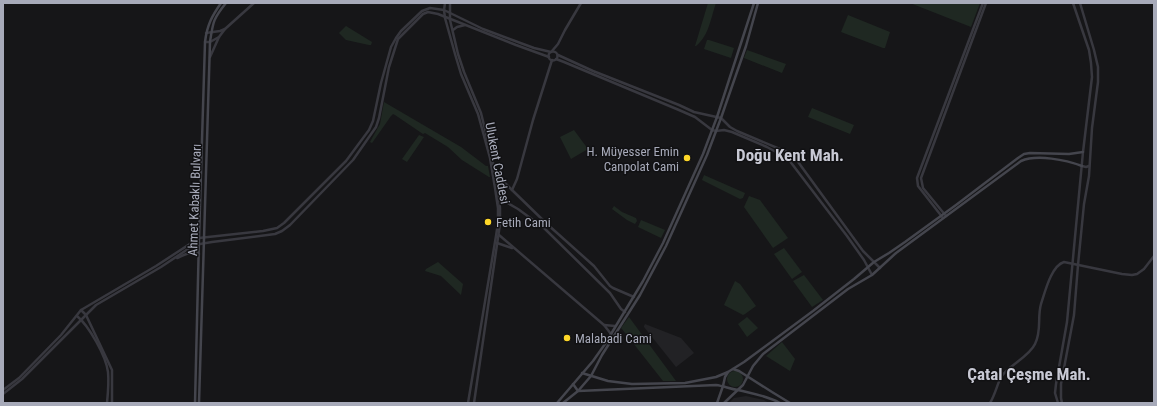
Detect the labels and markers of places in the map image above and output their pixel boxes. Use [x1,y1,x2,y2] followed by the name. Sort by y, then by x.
[587,144,679,174] place label: H. Müyesser Emin Canpolat Cami
[682,153,692,163] marker: H. Müyesser Emin Canpolat Cami
[496,215,551,230] place label: Fetih Cami
[483,217,493,227] marker: Fetih Cami
[575,331,652,346] place label: Malabadi Cami
[562,333,572,343] marker: Malabadi Cami

